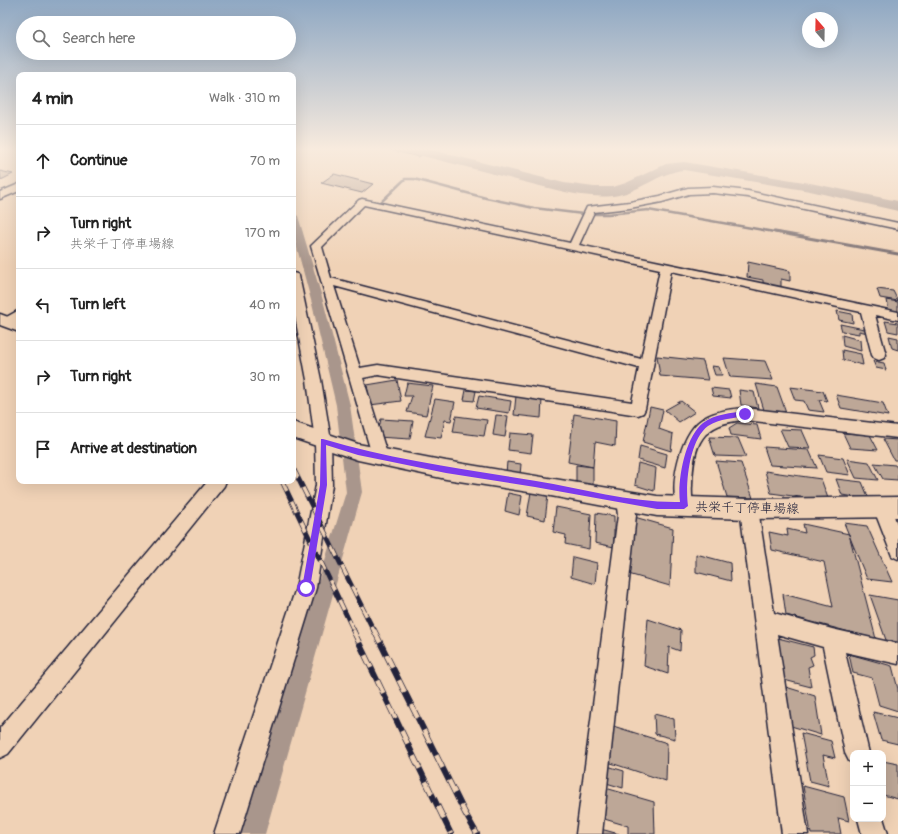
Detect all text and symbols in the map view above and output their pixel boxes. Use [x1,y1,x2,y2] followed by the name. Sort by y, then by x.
[802,12,838,48] north arrow
[16,16,296,60] search box
[30,27,52,49] icon: search
[62,29,135,48] text: Search here
[32,88,73,109] text: 4 min
[209,90,280,106] text: Walk · 310 m
[32,150,54,172] icon: ahead
[70,151,128,170] text: Continue
[250,153,280,169] text: 70 m
[70,214,131,233] text: Turn right
[32,222,54,244] icon: right
[245,225,280,241] text: 170 m
[70,236,174,252] text: 共栄千丁停車場線
[32,294,54,316] icon: left
[70,295,126,314] text: Turn left
[249,297,280,313] text: 40 m
[32,366,54,388] icon: right
[70,367,131,386] text: Turn right
[250,369,280,385] text: 30 m
[736,405,754,423] route end
[32,438,54,460] icon: arrive
[70,439,197,458] text: Arrive at destination
[695,499,800,517] street label: 共栄千丁停車場線
[297,579,315,597] route start
[850,750,886,822] map controls
[850,750,886,786] button: +
[850,786,886,822] button: −

